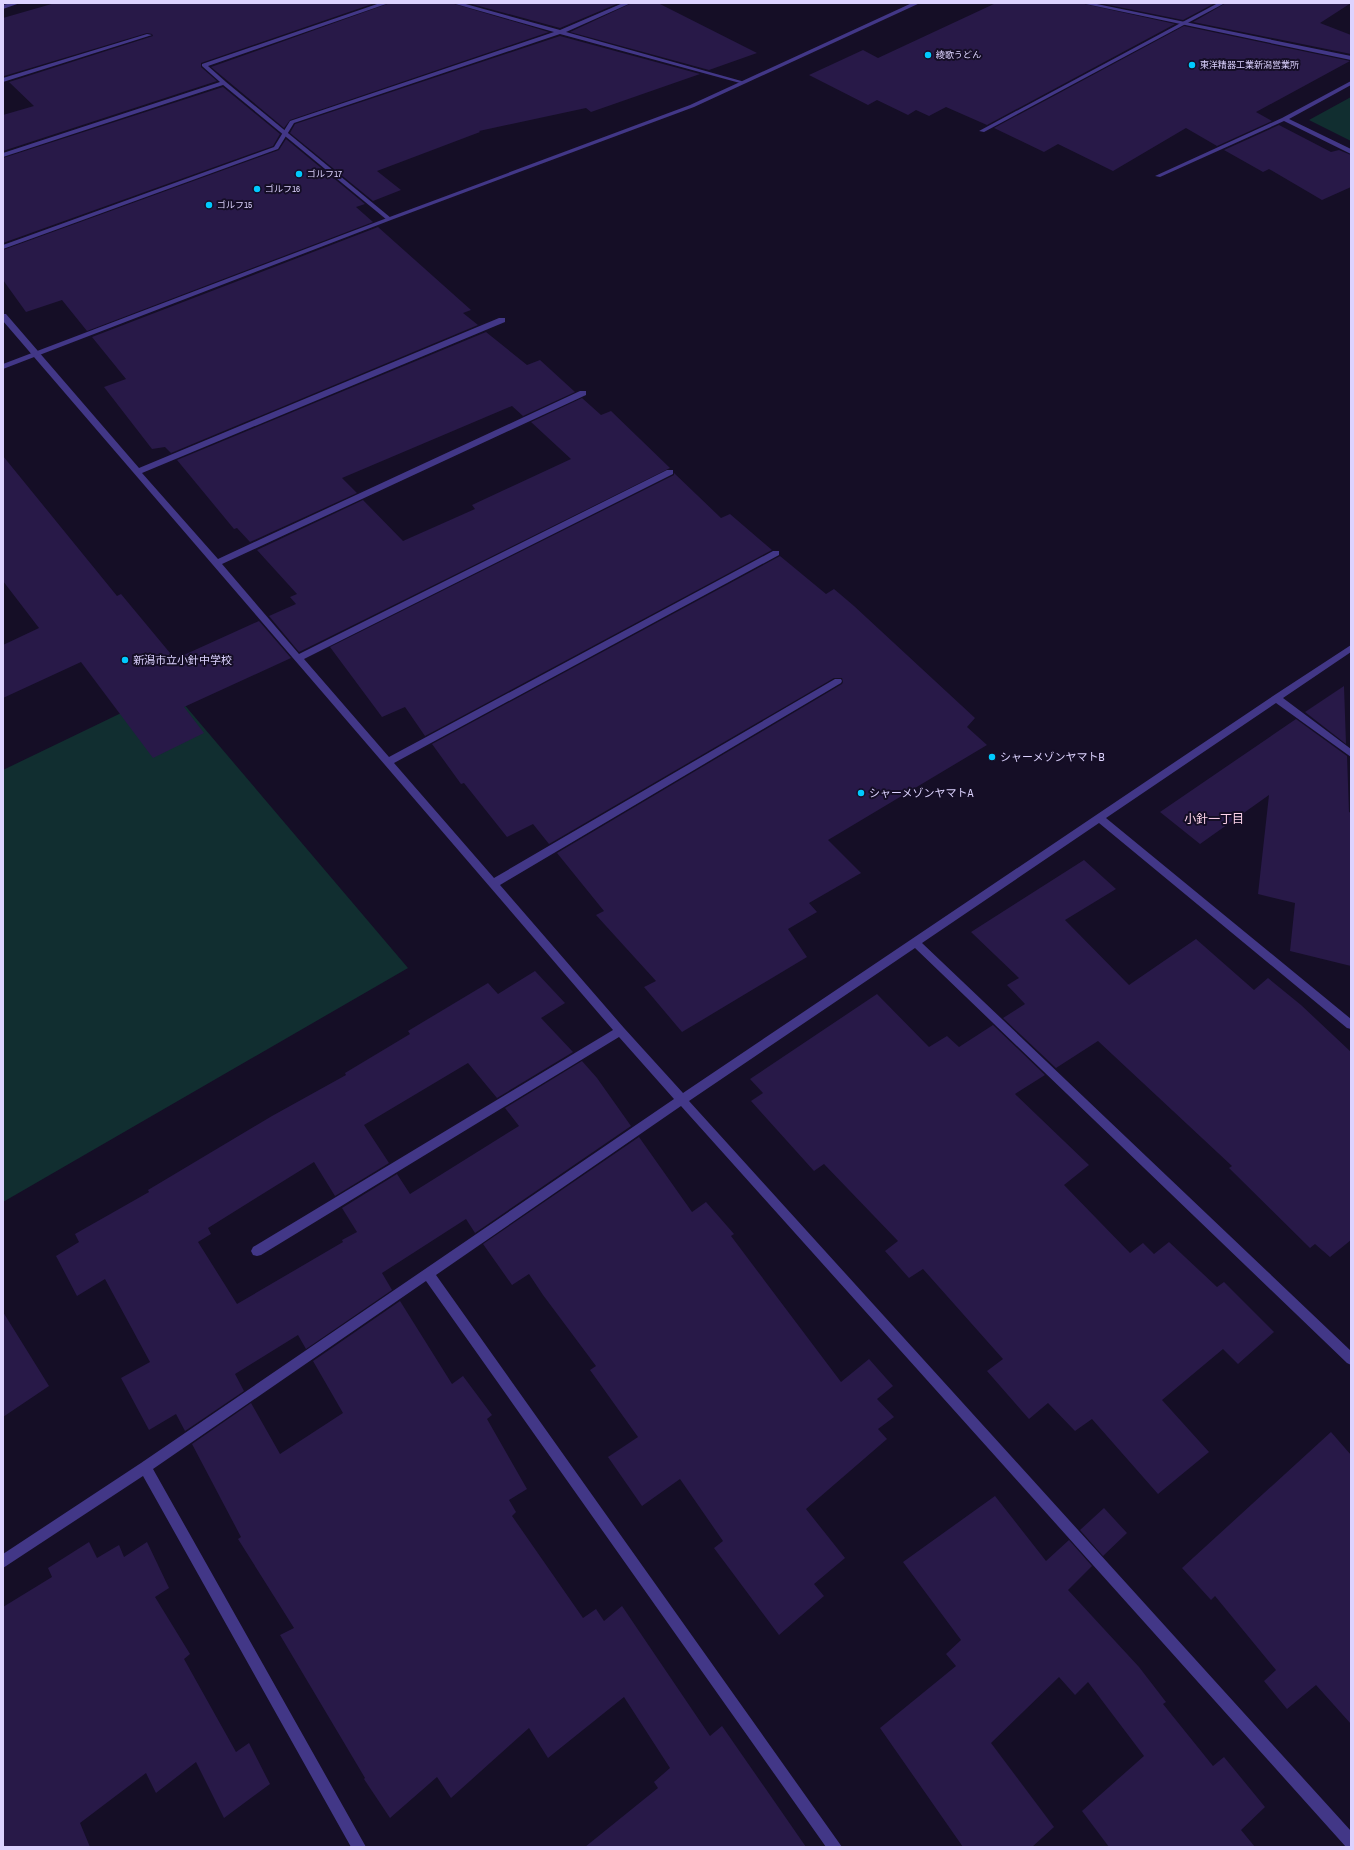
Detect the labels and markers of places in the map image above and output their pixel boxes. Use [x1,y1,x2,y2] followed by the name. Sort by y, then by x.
[936,49,981,61] place label: 綾歌うどん
[923,50,933,60] marker: 綾歌うどん
[1200,59,1299,71] place label: 東洋精器工業新潟営業所
[1187,60,1197,70] marker: 東洋精器工業新潟営業所
[307,168,342,180] place label: ゴルフ17
[294,169,304,179] marker: ゴルフ17
[265,183,300,195] place label: ゴルフ16
[252,184,262,194] marker: ゴルフ16
[217,199,252,211] place label: ゴルフ15
[204,200,214,210] marker: ゴルフ15
[133,653,232,667] place label: 新潟市立小針中学校
[120,655,130,665] marker: 新潟市立小針中学校
[1000,750,1105,764] place label: シャーメゾンヤマトB
[987,752,997,762] marker: シャーメゾンヤマトB
[869,786,975,800] place label: シャーメゾンヤマトA
[856,788,866,798] marker: シャーメゾンヤマトA

